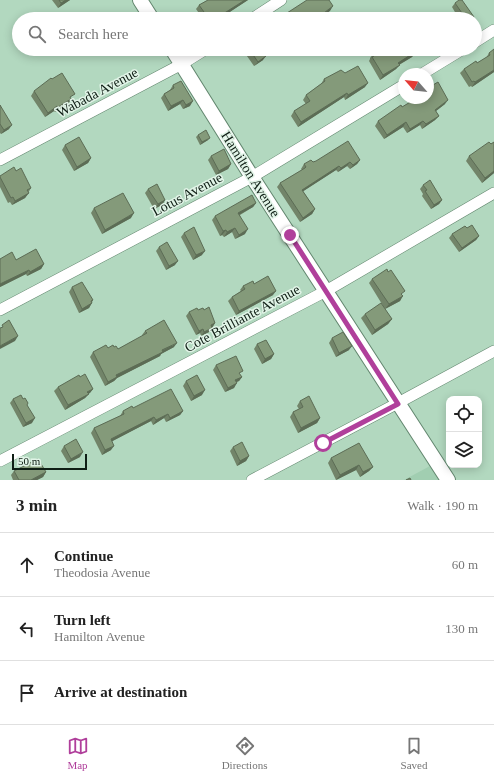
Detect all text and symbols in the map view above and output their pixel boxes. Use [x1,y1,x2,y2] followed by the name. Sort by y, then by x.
[12,12,482,56] search box
[26,23,48,45] icon: search
[58,26,128,42] text: Search here
[54,65,140,120] street label: Wabada Avenue
[398,68,434,104] north arrow
[218,129,283,220] street label: Hamilton Avenue
[150,170,225,219] street label: Lotus Avenue
[281,226,299,244] route end
[182,282,302,355] street label: Cote Brilliante Avenue
[446,396,482,468] map controls
[446,396,482,432] button: locate
[446,432,482,468] button: layers
[314,434,332,452] route start
[12,452,87,471] scale bar
[18,455,40,467] text: 50 m
[16,496,57,515] text: 3 min
[407,498,478,513] text: Walk · 190 m
[54,548,113,564] text: Continue
[16,554,38,576] icon: ahead
[452,557,478,572] text: 60 m
[54,565,150,580] text: Theodosia Avenue
[54,612,111,628] text: Turn left
[16,618,38,640] icon: left
[445,621,478,636] text: 130 m
[54,629,145,644] text: Hamilton Avenue
[16,682,38,704] icon: arrive
[54,684,187,700] text: Arrive at destination
[67,735,89,771] tab: Map
[222,735,267,771] tab: Directions
[401,735,427,771] tab: Saved

